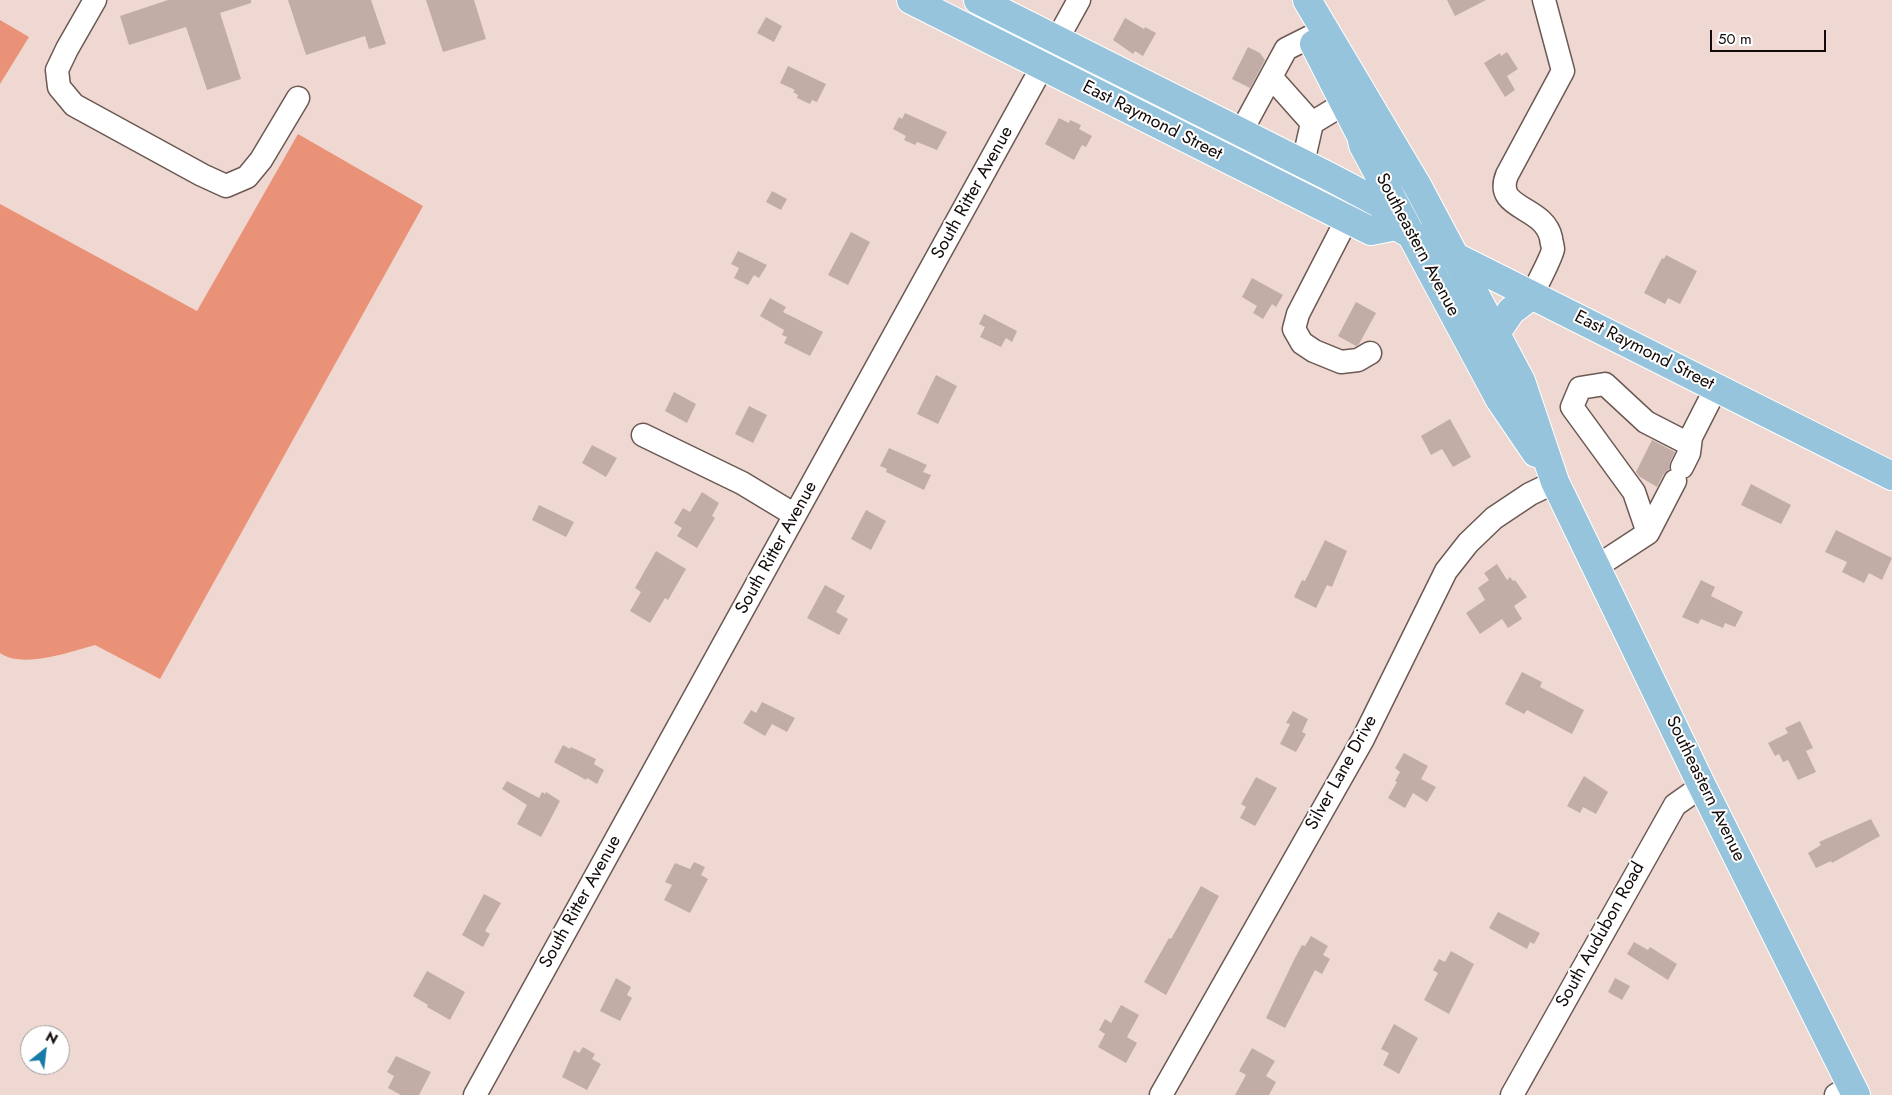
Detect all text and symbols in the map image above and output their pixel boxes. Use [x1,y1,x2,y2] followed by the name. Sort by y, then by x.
[1712,20,1828,52] scale bar
[1718,28,1752,50] text: 50 m
[1078,76,1226,166] street label: East Raymond Street
[928,123,1018,263] street label: South Ritter Avenue
[1370,170,1464,320] street label: Southeastern Avenue
[1570,306,1718,396] street label: East Raymond Street
[732,478,822,618] street label: South Ritter Avenue
[1302,712,1382,834] street label: Silver Lane Drive
[1660,713,1750,865] street label: Southeastern Avenue
[536,832,626,972] street label: South Ritter Avenue
[1552,859,1650,1011] street label: South Audubon Road
[20,1025,70,1075] north arrow
[42,1026,62,1049] text: N

